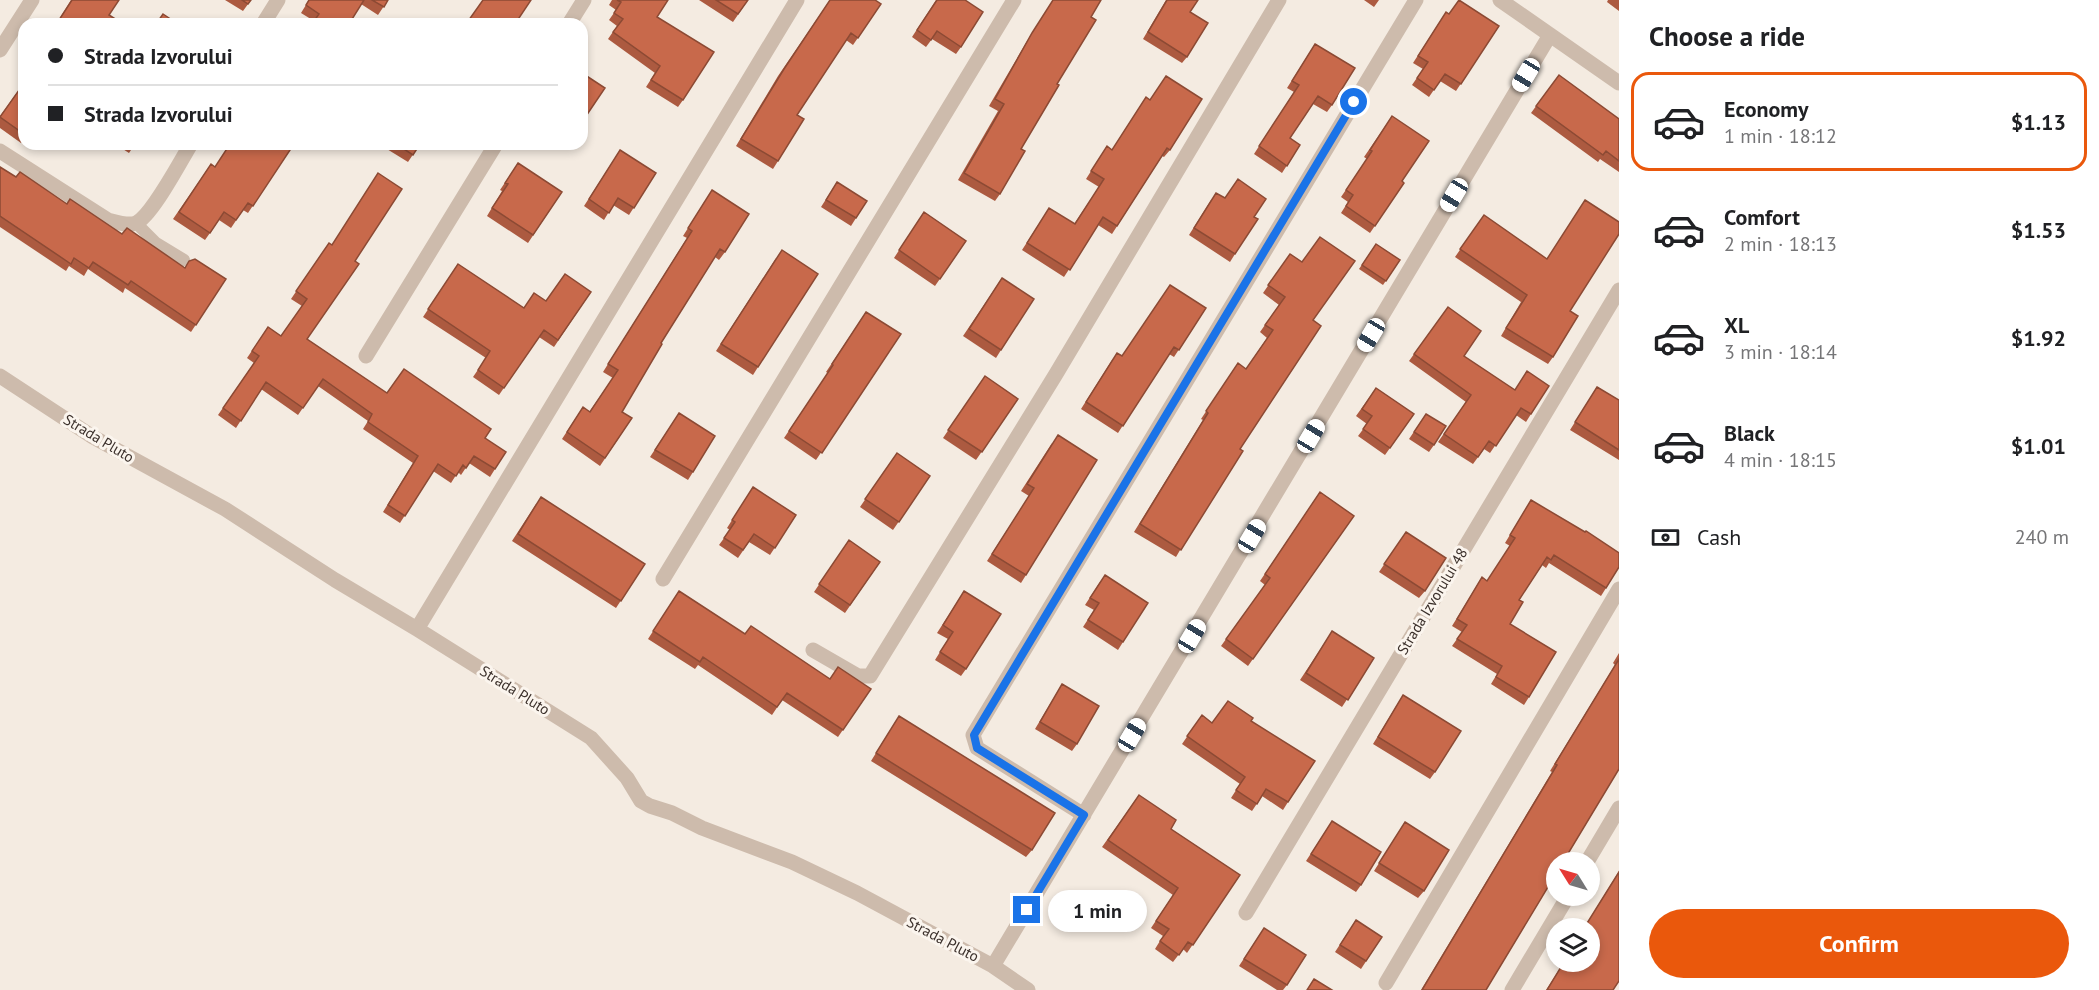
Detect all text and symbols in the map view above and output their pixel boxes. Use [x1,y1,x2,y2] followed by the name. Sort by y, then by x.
[1649,19,1805,53] text: Choose a ride
[84,42,233,70] text: Strada Izvorului
[1509,55,1543,95] car
[1340,88,1367,115] route start
[1652,95,1706,149] icon: car
[1724,95,1808,123] text: Economy
[84,100,233,128] text: Strada Izvorului
[2011,108,2066,136] text: $1.13
[1724,123,1837,149] text: 1 min · 18:12
[1437,175,1471,215] car
[1652,203,1706,257] icon: car
[1724,203,1800,231] text: Comfort
[2011,216,2066,244] text: $1.53
[1724,231,1837,257] text: 2 min · 18:13
[1652,311,1706,365] icon: car
[1724,311,1749,339] text: XL
[1354,315,1388,355] car
[2011,324,2066,352] text: $1.92
[1724,339,1837,365] text: 3 min · 18:14
[60,410,138,466] street label: Strada Pluto
[1294,416,1328,456] car
[1652,419,1706,473] icon: car
[1724,419,1775,447] text: Black
[2011,432,2066,460] text: $1.01
[1724,447,1837,473] text: 4 min · 18:15
[1235,516,1269,556] car
[1649,521,1682,554] icon: cash
[1697,523,1741,551] text: Cash
[2015,524,2069,550] text: 240 m
[1393,544,1471,658] street label: Strada Izvorului 48
[1175,616,1209,656] car
[477,661,553,719] street label: Strada Pluto
[1115,715,1149,755] car
[1546,852,1600,906] north arrow
[1546,852,1600,972] map controls
[1048,889,1147,931] callout: 1 min
[1013,896,1040,923] route end
[1073,898,1122,924] text: 1 min
[1649,909,2069,978] button: Confirm
[904,912,982,966] street label: Strada Pluto
[1546,918,1600,972] button: layers

